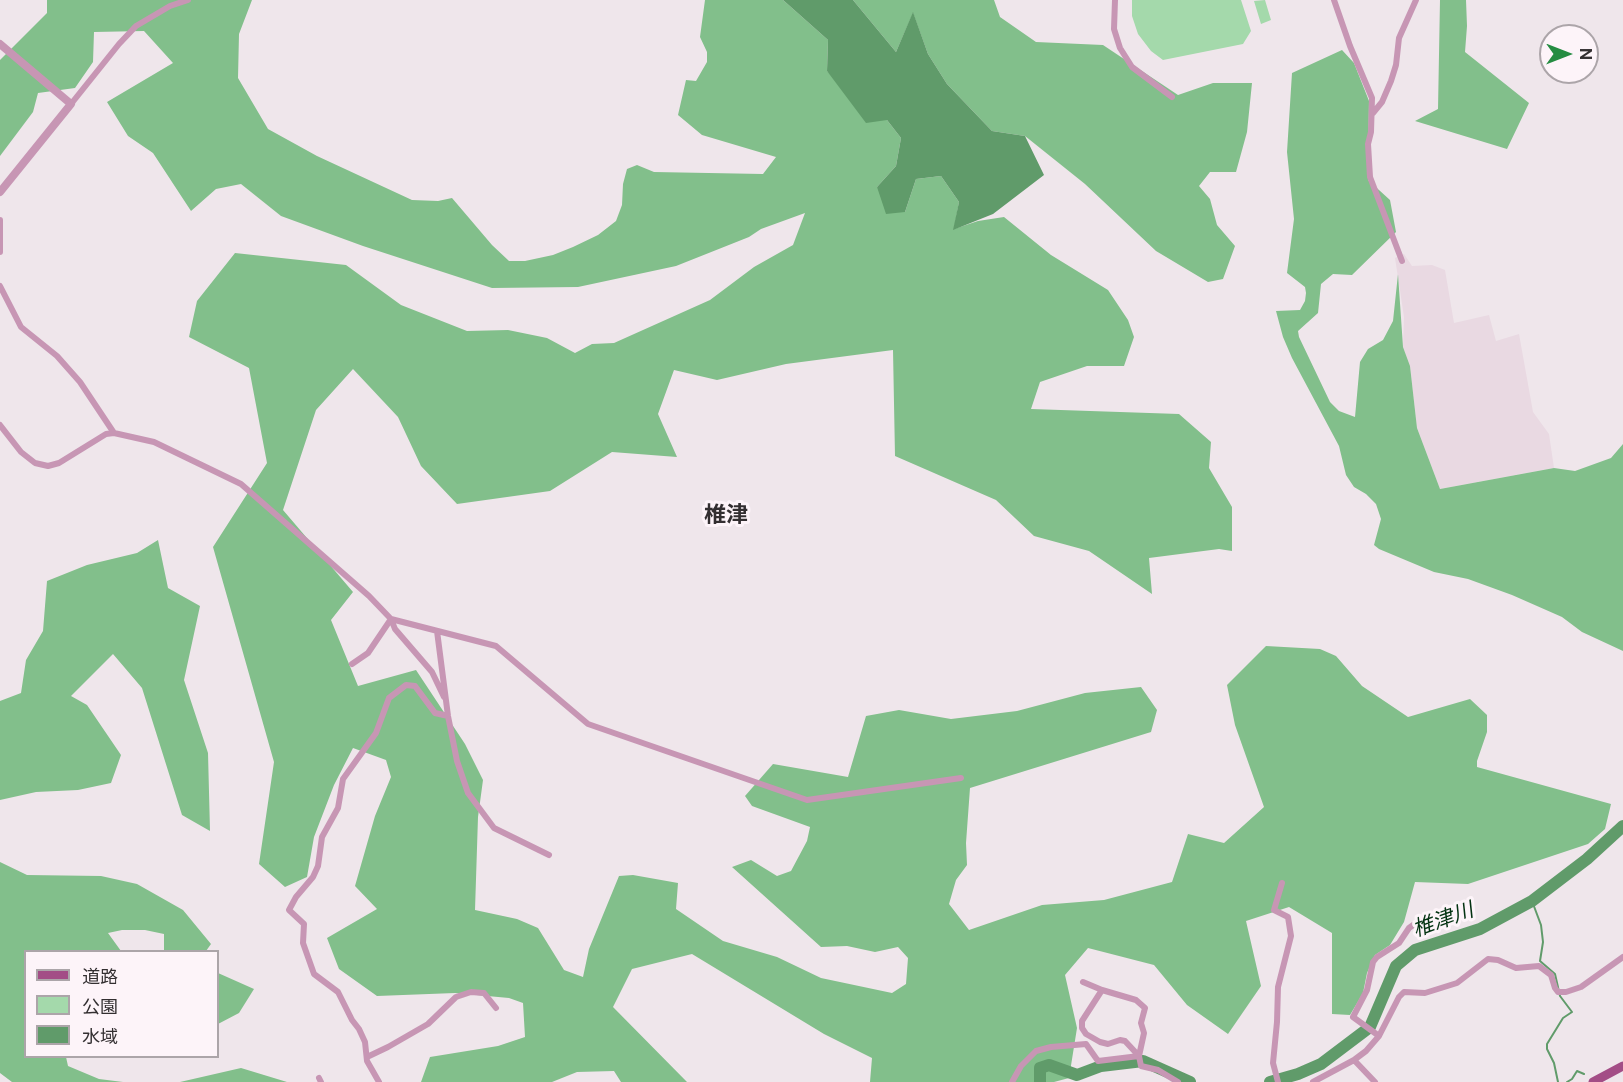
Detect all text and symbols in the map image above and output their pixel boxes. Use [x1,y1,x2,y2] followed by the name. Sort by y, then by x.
[1539,24,1599,84] north arrow
[1576,48,1595,60] text: N
[704,502,748,528] district label: 椎津
[1409,897,1477,943] water label: 椎津川
[24,950,219,1058] legend
[82,966,118,987] text: 道路
[82,996,118,1017] text: 公園
[82,1026,118,1047] text: 水域

